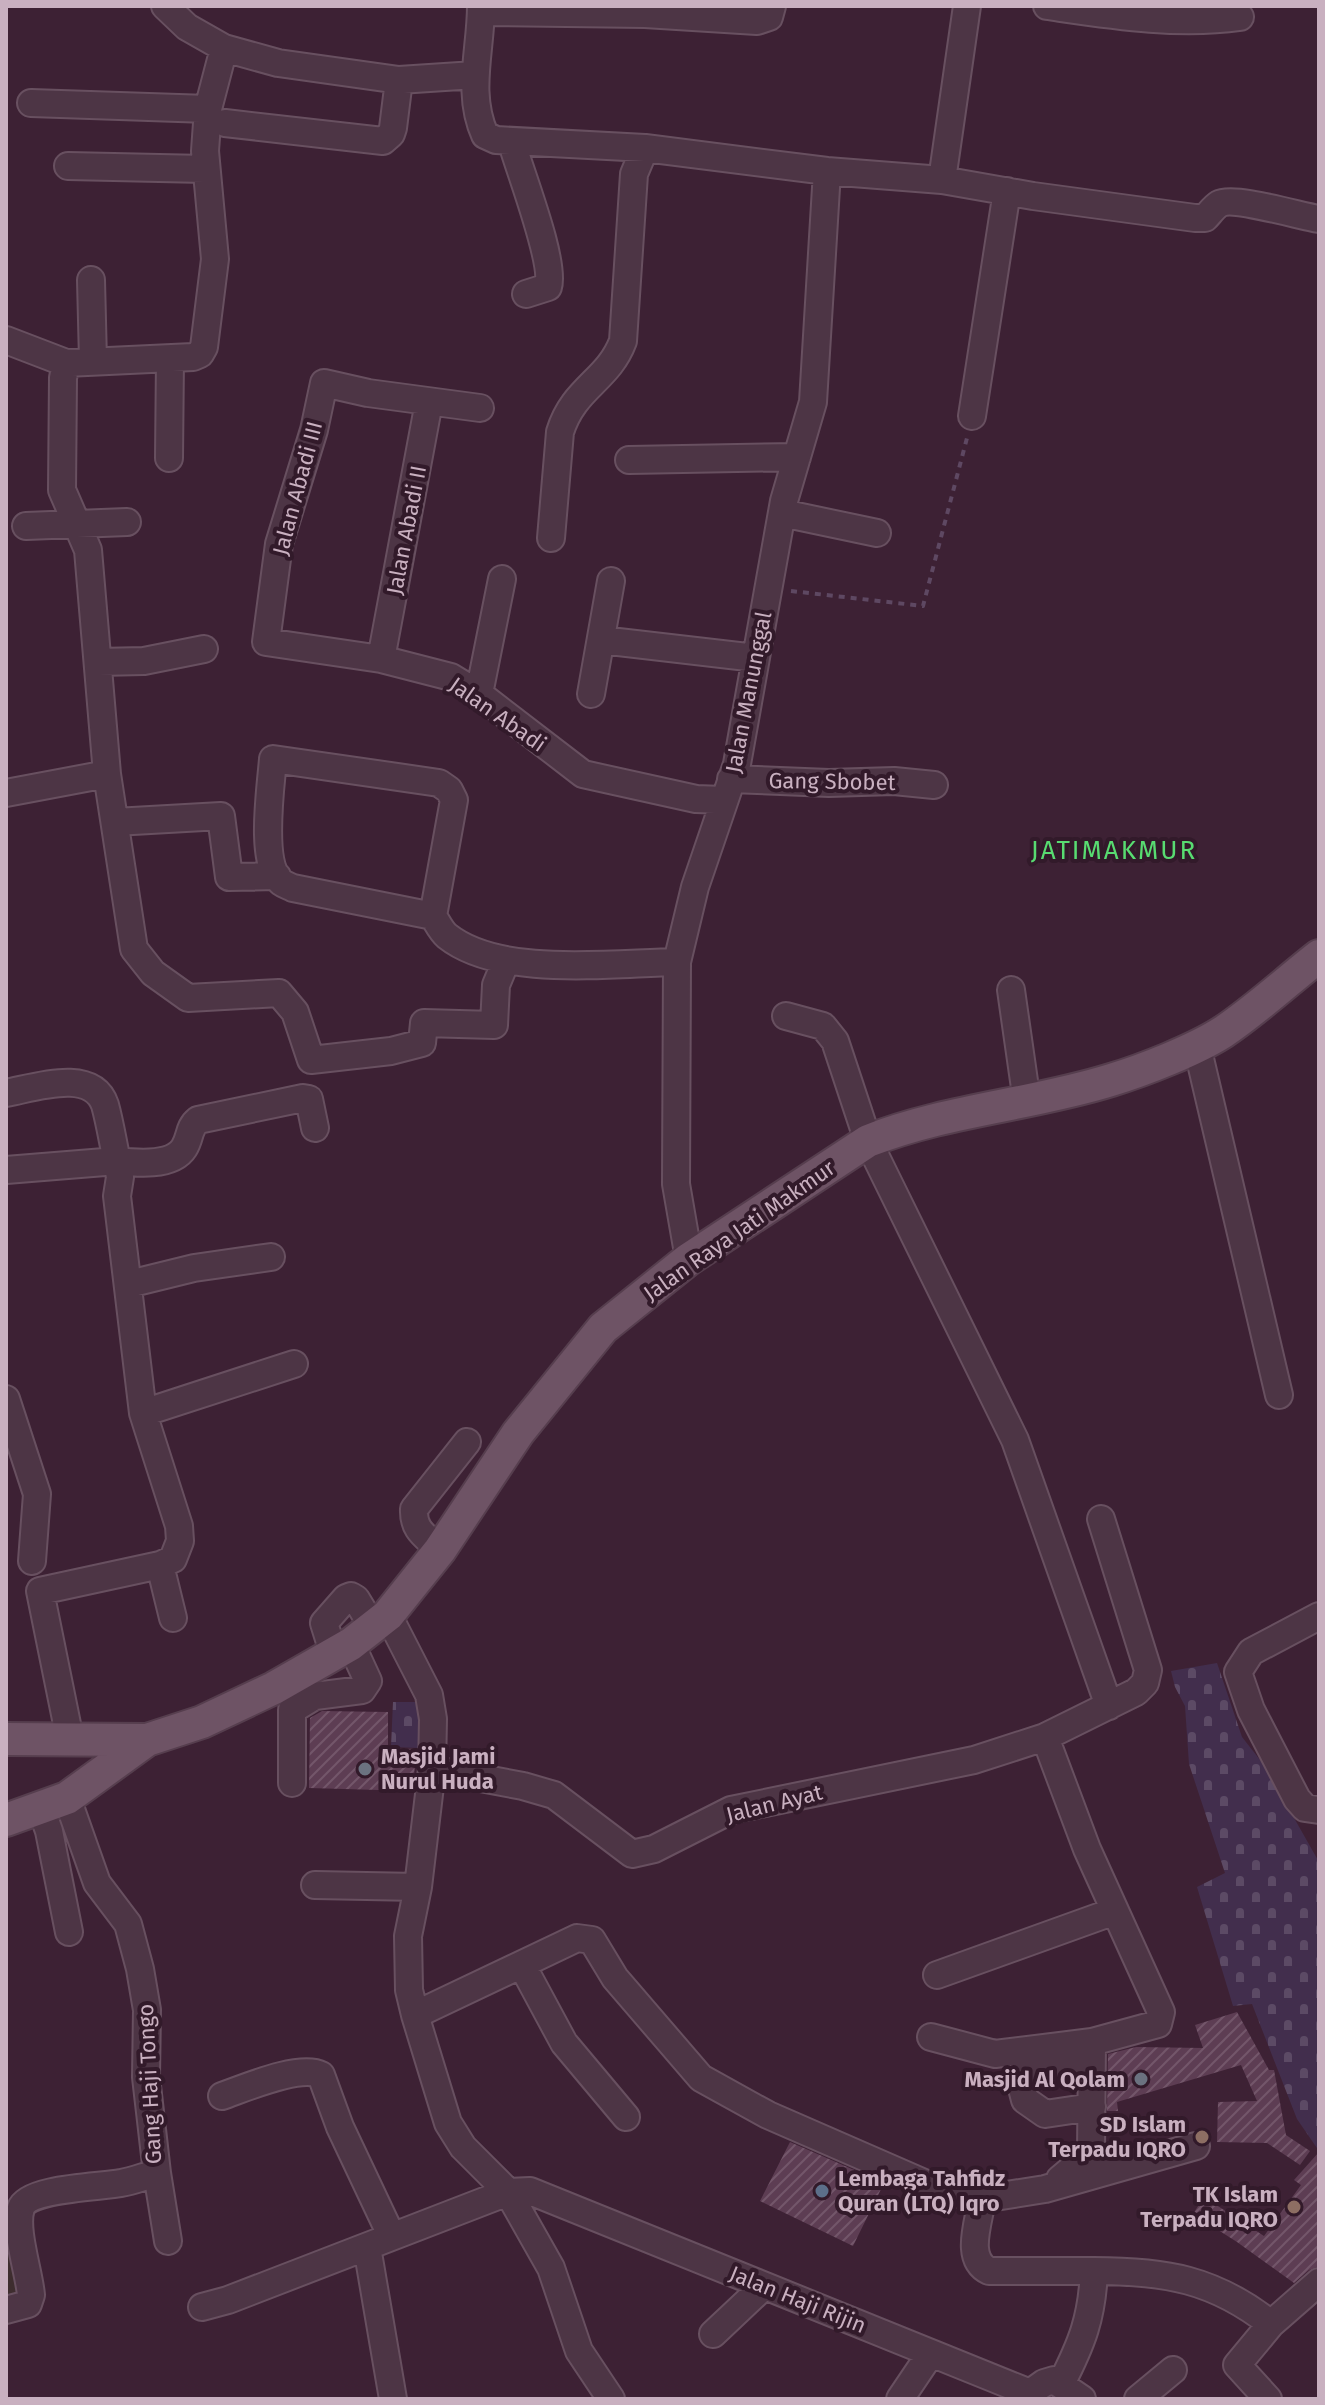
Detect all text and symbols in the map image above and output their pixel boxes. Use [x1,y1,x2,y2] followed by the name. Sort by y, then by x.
[267,418,328,558] street label: Jalan Abadi III
[381,463,432,597] street label: Jalan Abadi II
[720,609,777,775] street label: Jalan Manunggal
[444,671,551,758] street label: Jalan Abadi
[768,767,896,796] street label: Gang Sbobet
[1031,835,1197,866] district label: JATIMAKMUR
[638,1154,841,1307] street label: Jalan Raya Jati Makmur
[381,1743,495,1795] place label: Masjid Jami Nurul Huda
[356,1760,374,1778] marker: Masjid Jami Nurul Huda
[723,1778,825,1828] street label: Jalan Ayat
[132,2003,167,2165] street label: Gang Haji Tongo
[965,2066,1125,2093] place label: Masjid Al Qolam
[1132,2070,1150,2088] marker: Masjid Al Qolam
[1048,2111,1186,2163] place label: SD Islam Terpadu IQRO
[1193,2128,1211,2146] marker: SD Islam Terpadu IQRO
[838,2165,1005,2217] place label: Lembaga Tahfidz Quran (LTQ) Iqro
[1140,2181,1278,2233] place label: TK Islam Terpadu IQRO
[813,2182,831,2200] marker: Lembaga Tahfidz Quran (LTQ) Iqro
[1285,2198,1303,2216] marker: TK Islam Terpadu IQRO
[725,2260,870,2339] street label: Jalan Haji Rijin

